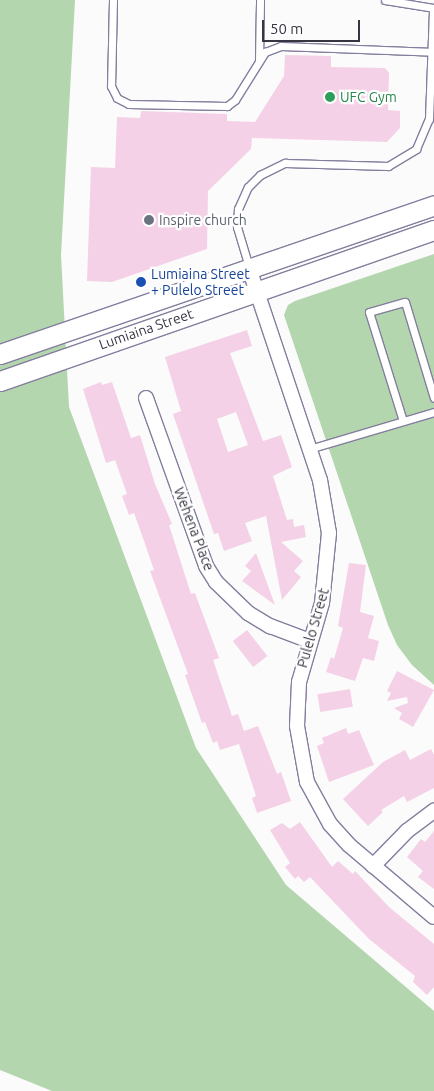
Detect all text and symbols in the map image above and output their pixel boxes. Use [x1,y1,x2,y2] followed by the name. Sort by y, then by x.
[264,10,362,42] scale bar
[270,20,303,37] text: 50 m
[340,89,397,105] place label: UFC Gym
[324,91,336,103] marker: UFC Gym
[159,212,247,228] place label: Inspire church
[143,214,155,226] marker: Inspire church
[151,266,250,298] place label: Lumiaina Street + Pulelo Street
[135,276,147,288] marker: Lumiaina Street + Pulelo Street
[97,305,195,353] street label: Lumiaina Street
[170,485,218,573] street label: Wehena Place
[294,586,332,670] street label: Pulelo Street

